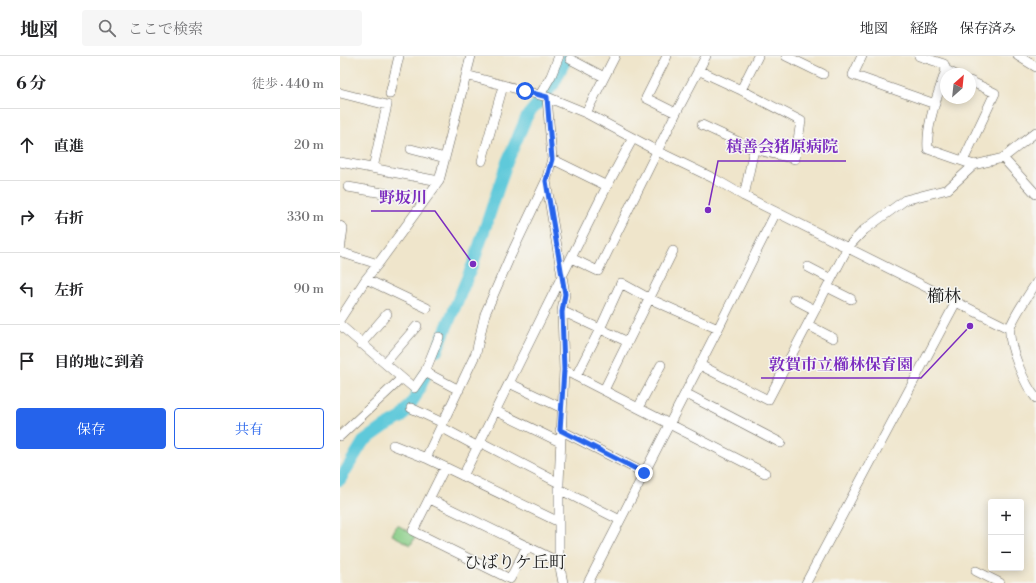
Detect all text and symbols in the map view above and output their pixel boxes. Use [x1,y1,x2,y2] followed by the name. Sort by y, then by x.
[82,10,362,46] search box
[96,17,118,39] icon: search
[20,18,58,42] text: 地図
[128,20,203,39] text: ここで検索
[860,20,888,38] text: 地図
[910,20,938,38] text: 経路
[960,20,1016,38] text: 保存済み
[940,68,976,104] north arrow
[16,73,46,95] text: 6 分
[252,76,324,92] text: 徒歩 · 440 m
[516,82,534,100] route start
[718,133,846,161] callout: 積善会猪原病院
[16,134,38,156] icon: ahead
[54,137,84,156] text: 直進
[294,137,324,153] text: 20 m
[726,137,838,157] text: 積善会猪原病院
[371,183,435,211] callout: 野坂川
[379,188,427,208] text: 野坂川
[16,206,38,228] icon: right
[54,209,84,228] text: 右折
[287,209,324,225] text: 330 m
[16,278,38,300] icon: left
[54,281,84,300] text: 左折
[293,281,324,297] text: 90 m
[927,286,961,308] district label: 櫛林
[16,350,38,372] icon: arrive
[761,350,921,378] callout: 敦賀市立櫛林保育園
[54,353,144,372] text: 目的地に到着
[769,355,913,375] text: 敦賀市立櫛林保育園
[16,408,166,449] button: 保存
[174,408,324,449] button: 共有
[635,464,653,482] route end
[988,499,1024,571] map controls
[988,499,1024,535] button: +
[988,535,1024,571] button: −
[464,552,566,574] district label: ひばりケ丘町

